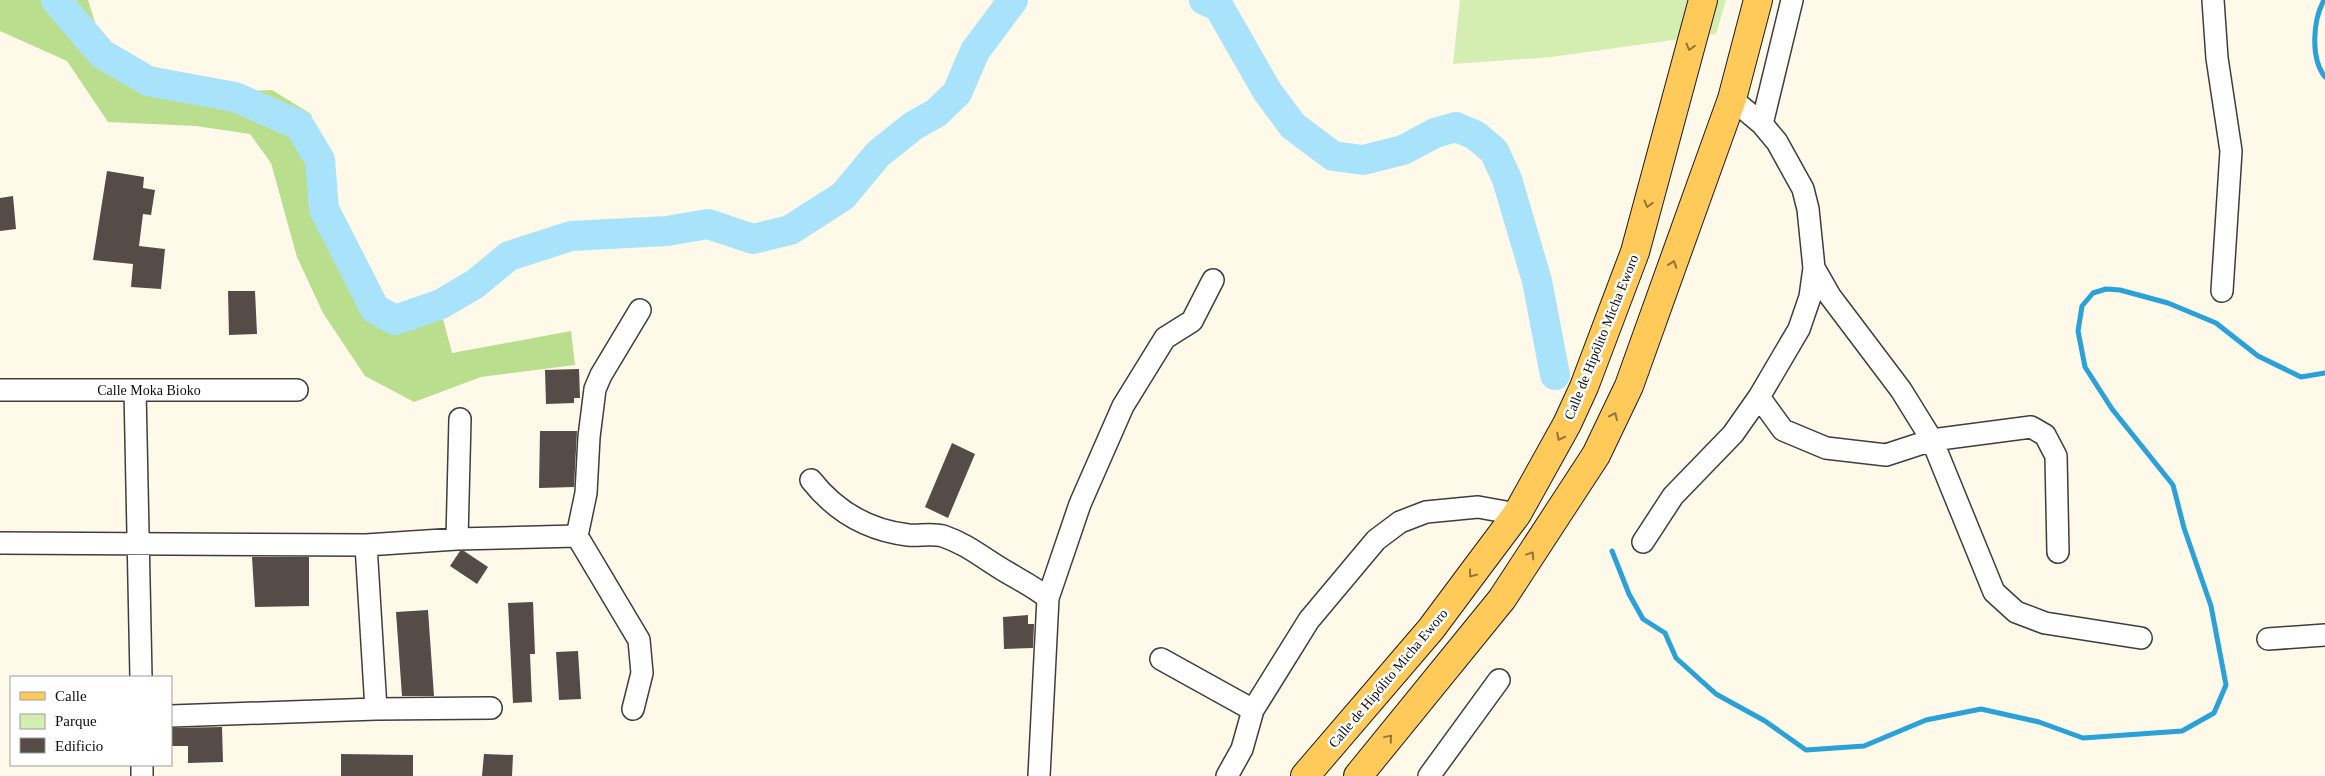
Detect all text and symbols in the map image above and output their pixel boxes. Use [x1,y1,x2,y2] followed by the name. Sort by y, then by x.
[1685,42,1695,50] one-way arrow
[1643,199,1654,208] one-way arrow
[1561,253,1641,422] street label: Calle de Hipólito Micha Eworo
[1667,260,1677,269] one-way arrow
[97,383,201,398] street label: Calle Moka Bioko
[1608,412,1619,421] one-way arrow
[1556,432,1566,441] one-way arrow
[1525,551,1534,561] one-way arrow
[1469,568,1478,578] one-way arrow
[1326,606,1451,751] street label: Calle de Hipólito Micha Eworo
[10,676,172,766] legend
[55,688,87,704] text: Calle
[55,713,97,729] text: Parque
[1383,735,1392,744] one-way arrow
[55,738,103,754] text: Edificio

